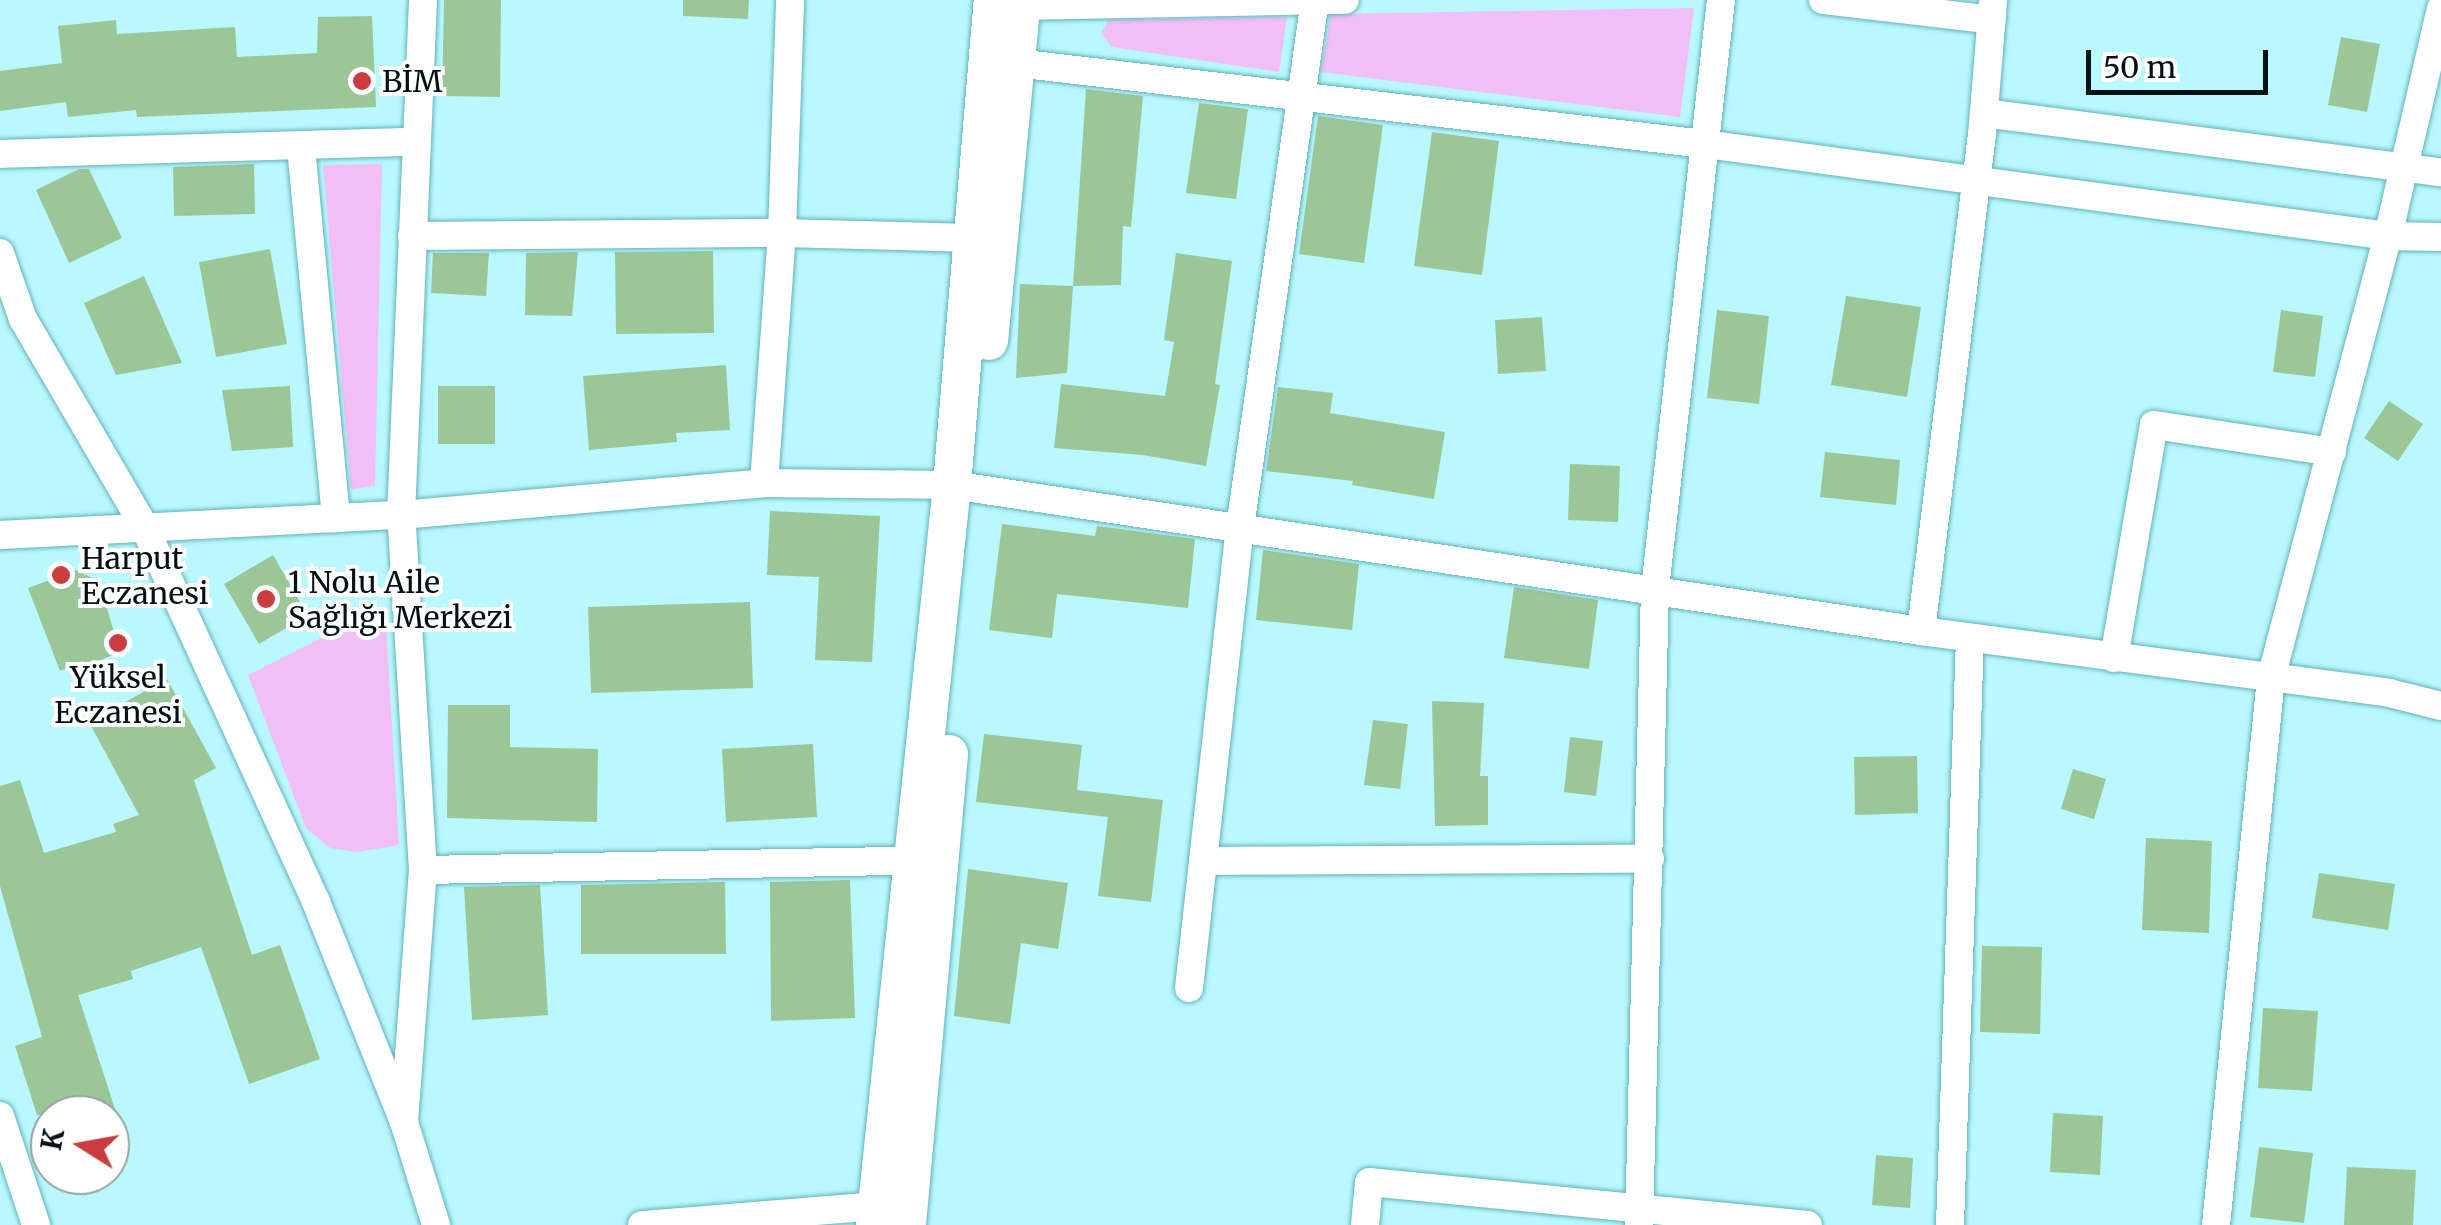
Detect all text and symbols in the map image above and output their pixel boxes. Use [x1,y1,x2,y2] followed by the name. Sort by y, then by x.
[2091,30,2274,92] scale bar
[2103,48,2176,86] text: 50 m
[382,63,443,99] place label: BİM
[351,70,373,92] marker: BİM
[81,540,208,610] place label: Harput Eczanesi
[50,564,72,586] marker: Harput Eczanesi
[288,564,512,634] place label: 1 Nolu Aile Sağlığı Merkezi
[253,586,279,612] marker: 1 Nolu Aile Sağlığı Merkezi
[107,632,129,654] marker: Yüksel Eczanesi
[54,659,182,730] place label: Yüksel Eczanesi
[30,1095,130,1195] north arrow
[33,1126,72,1153] text: K

